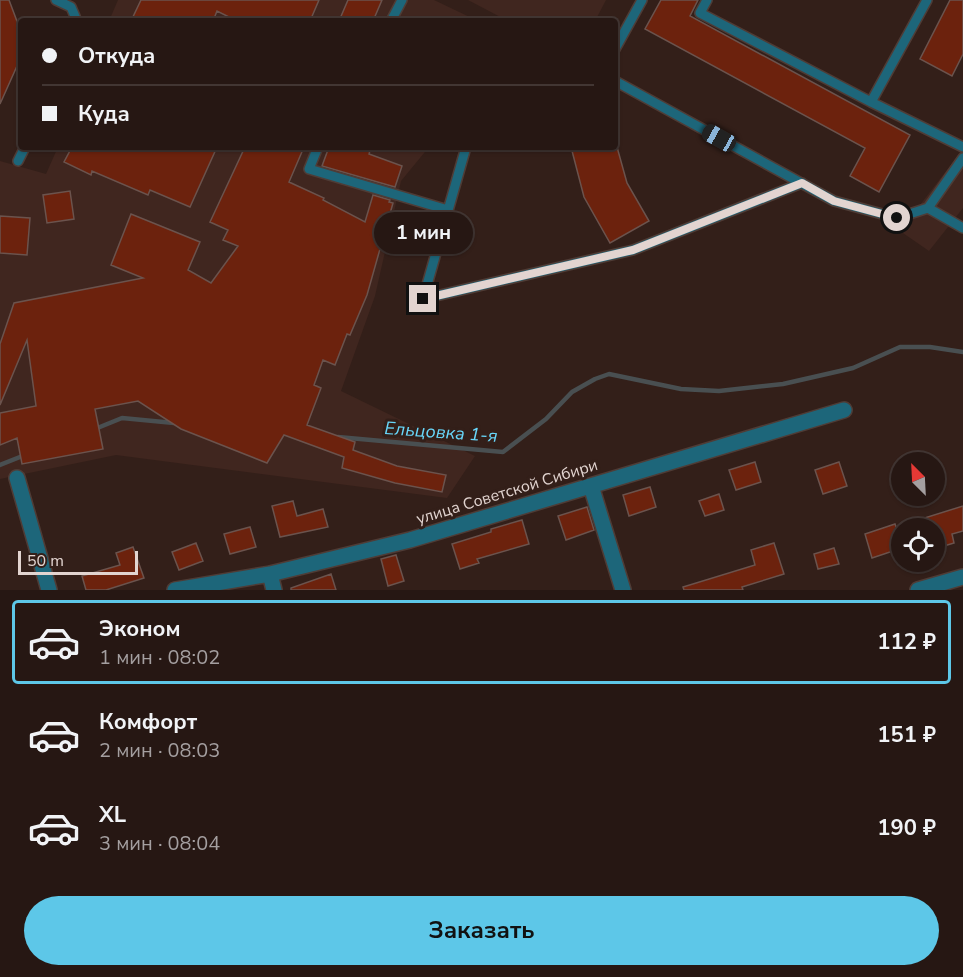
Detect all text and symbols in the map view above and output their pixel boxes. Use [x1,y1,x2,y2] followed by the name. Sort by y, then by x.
[78,41,155,71] text: Откуда
[78,99,130,129] text: Куда
[699,121,739,155] car
[883,204,910,231] route start
[374,212,472,254] callout: 1 мин
[396,219,451,246] text: 1 мин
[409,285,436,312] route end
[384,416,498,448] water label: Ельцовка 1-я
[891,452,945,506] north arrow
[891,452,945,572] map controls
[414,454,600,530] street label: улица Советской Сибири
[891,518,945,572] button: locate
[18,548,138,576] scale bar
[27,550,64,572] text: 50 m
[99,614,181,644] text: Эконом
[27,615,81,669] icon: car
[877,627,936,657] text: 112 ₽
[99,644,220,671] text: 1 мин · 08:02
[99,707,197,737] text: Комфорт
[27,708,81,762] icon: car
[877,720,936,750] text: 151 ₽
[99,737,220,764] text: 2 мин · 08:03
[99,800,126,830] text: XL
[27,801,81,855] icon: car
[877,813,936,843] text: 190 ₽
[99,830,220,857] text: 3 мин · 08:04
[24,896,939,965] button: Заказать

